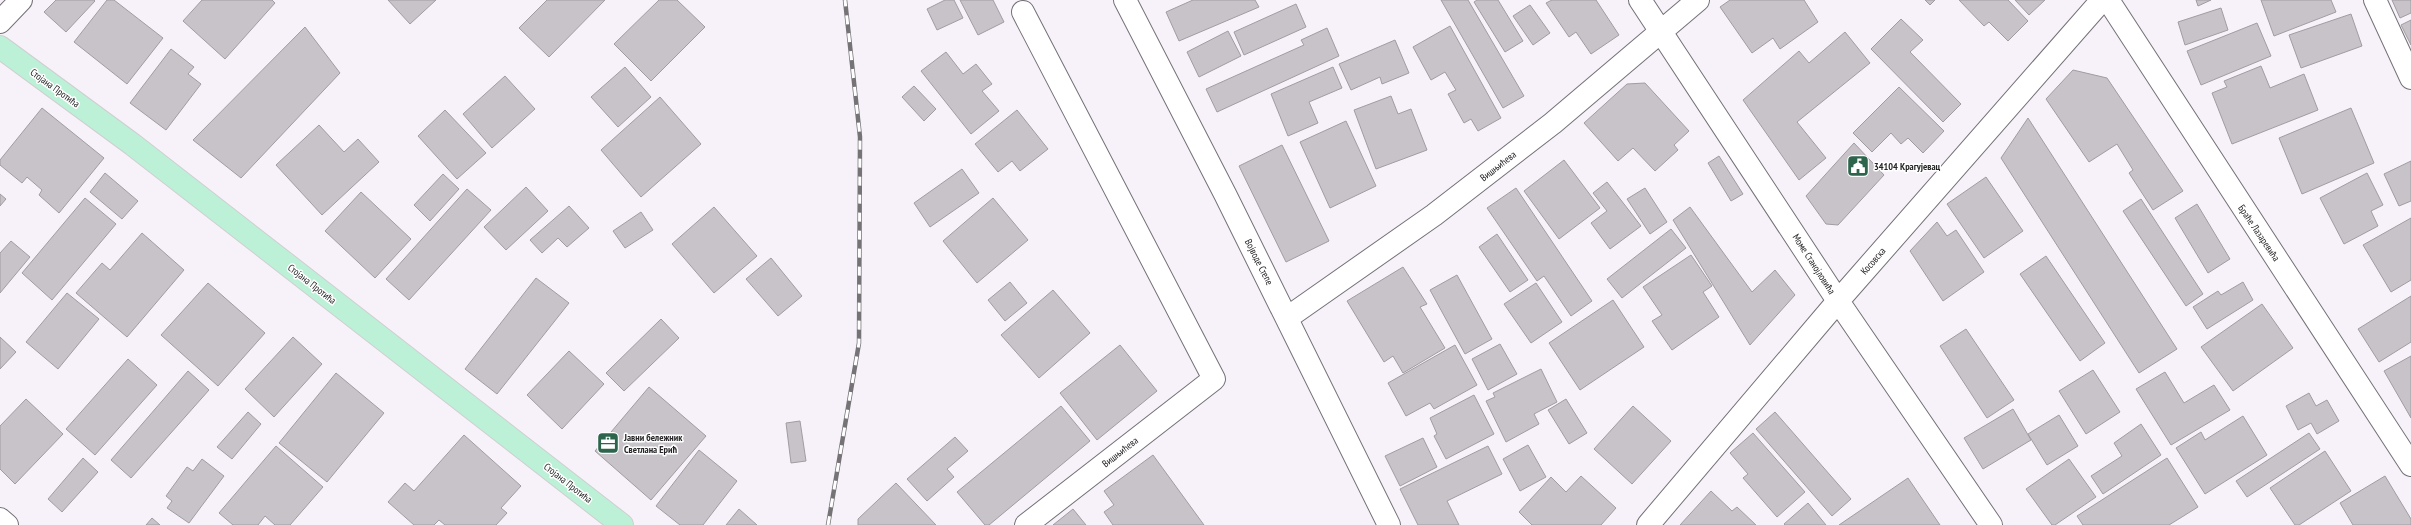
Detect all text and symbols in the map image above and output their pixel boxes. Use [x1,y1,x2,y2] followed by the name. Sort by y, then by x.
[28,66,82,110] street label: Стојана Протића
[1477,148,1519,184] street label: Вишњићева
[1845,153,1871,179] public building icon: 34104 Крагујевац
[1874,160,1941,173] place label: 34104 Крагујевац
[2235,202,2283,264] street label: Браће Лазаревића
[1790,231,1838,297] street label: Моме Станојловића
[1242,237,1276,287] street label: Војводе Степе
[1858,245,1888,277] street label: Косовска
[285,261,339,307] street label: Стојана Протића
[595,430,621,456] office icon: Јавни бележник Светлана Ерић
[623,431,683,456] place label: Јавни бележник Светлана Ерић
[1099,434,1141,470] street label: Вишњићева
[541,460,595,506] street label: Стојана Протића

